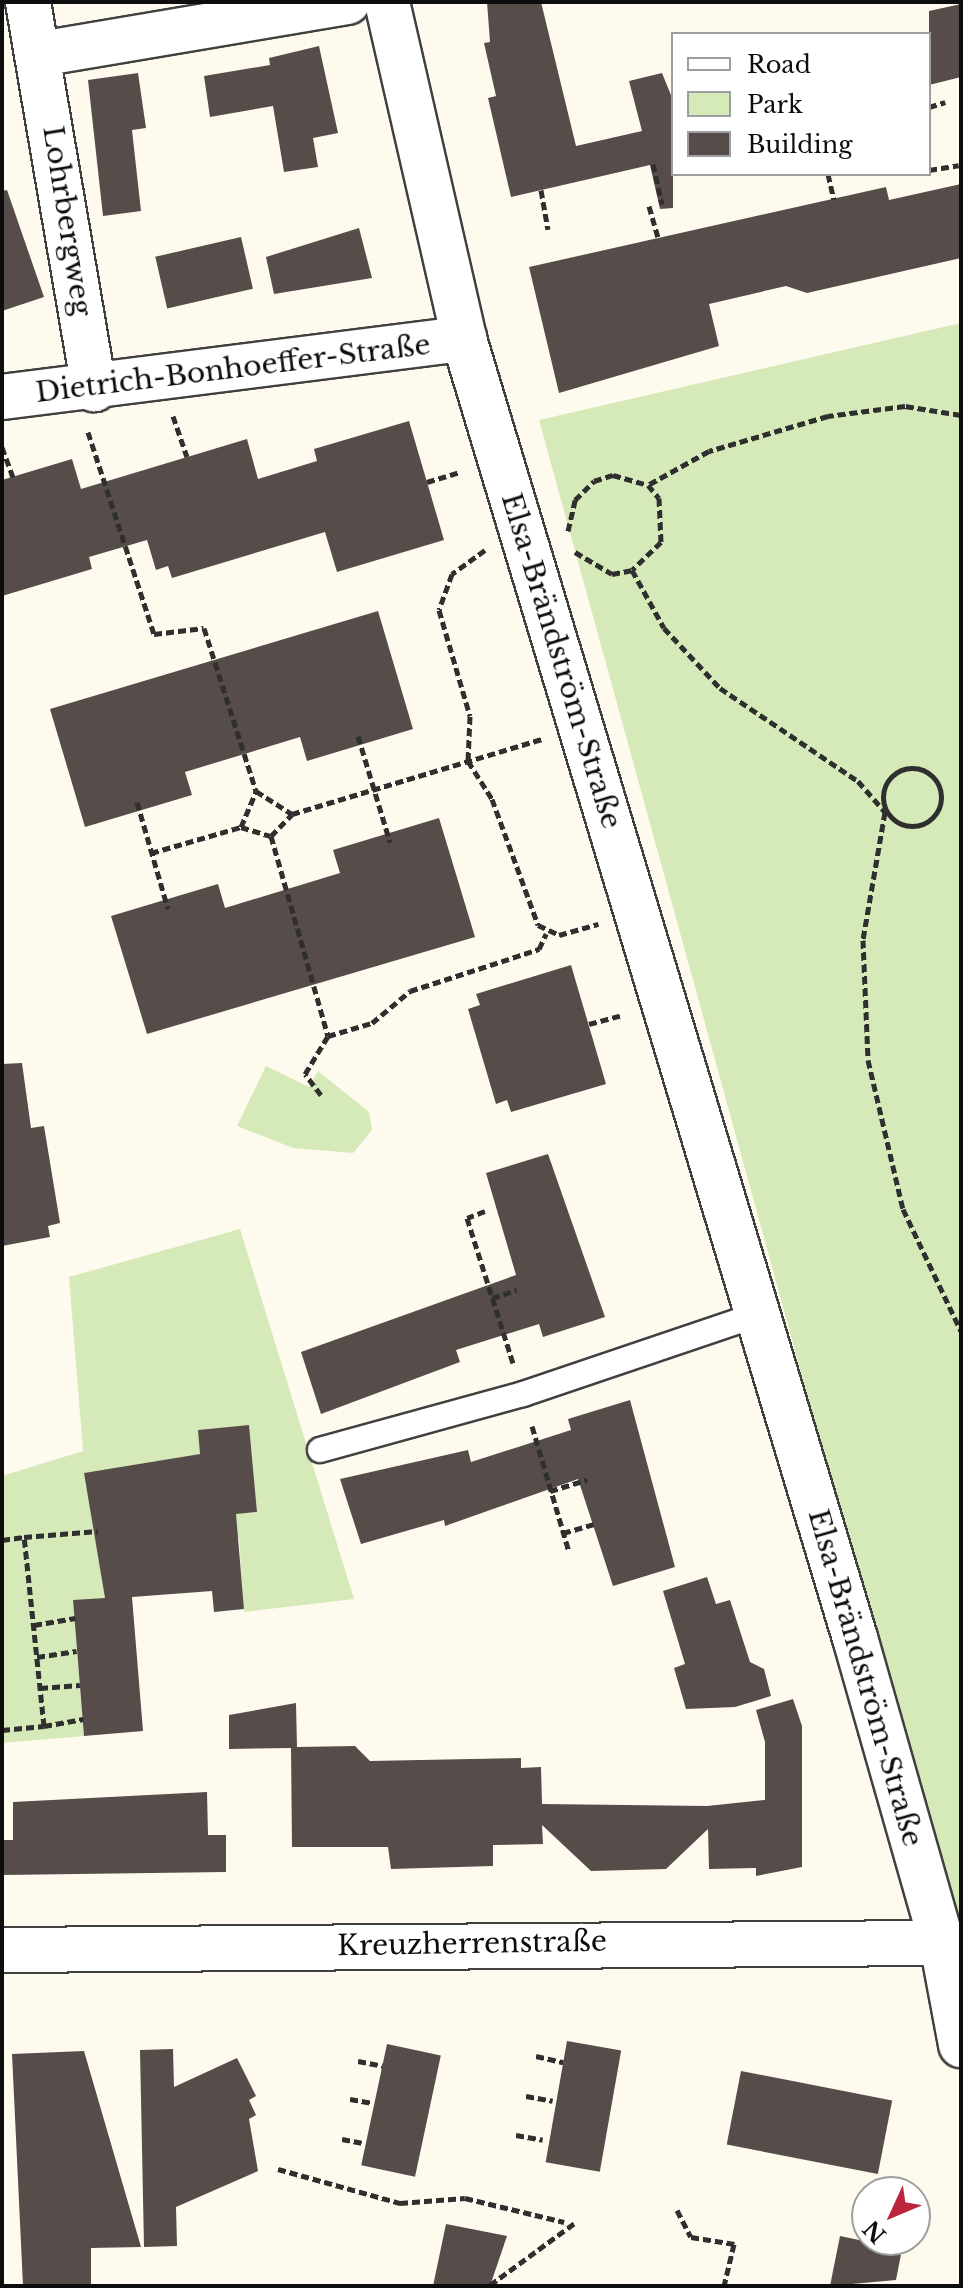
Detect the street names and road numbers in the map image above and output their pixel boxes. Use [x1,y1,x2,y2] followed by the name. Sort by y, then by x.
[35,124,99,318] street label: Lohrbergweg
[34,328,432,410] street label: Dietrich-Bonhoeffer-Straße
[494,489,628,833] street label: Elsa-Brändström-Straße
[801,1506,929,1850] street label: Elsa-Brändström-Straße
[337,1925,607,1963] street label: Kreuzherrenstraße

